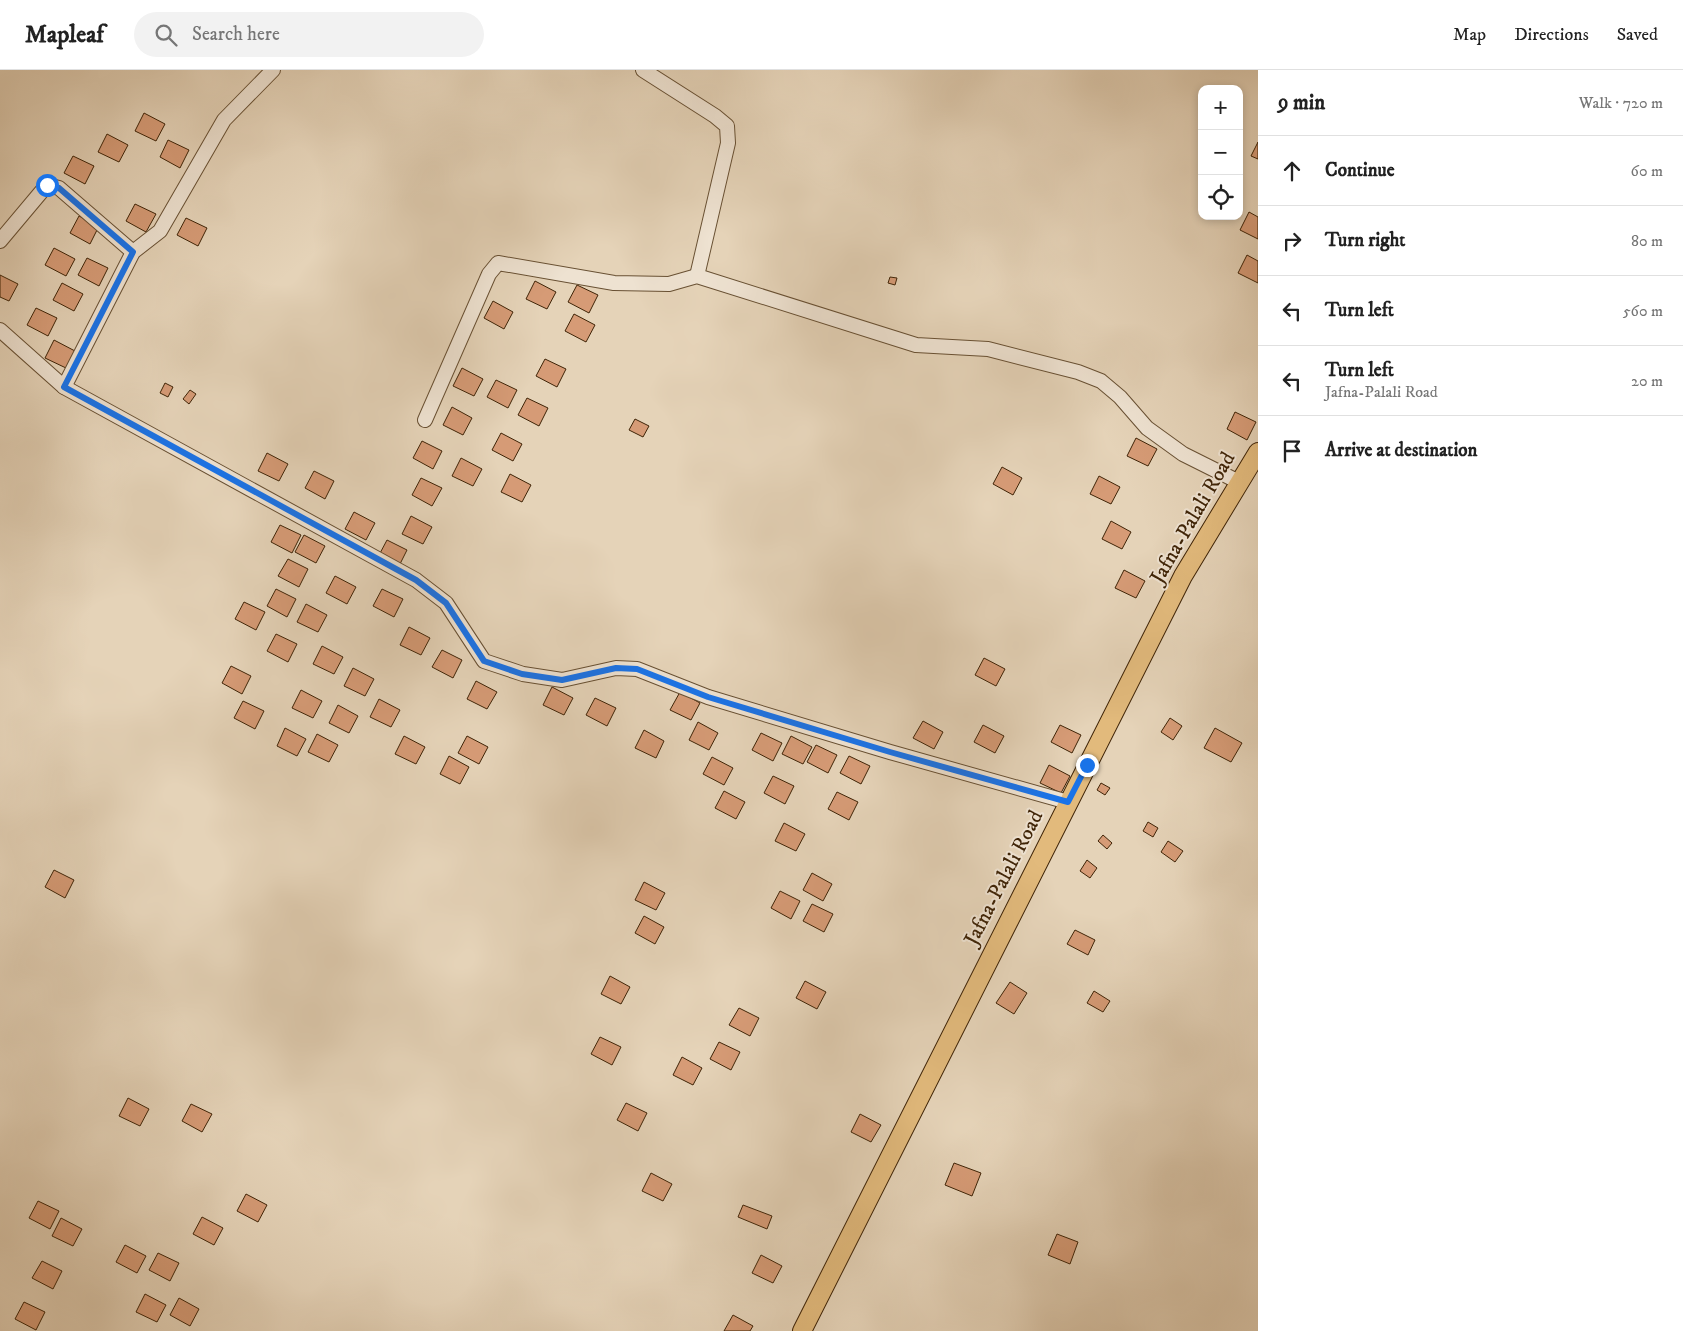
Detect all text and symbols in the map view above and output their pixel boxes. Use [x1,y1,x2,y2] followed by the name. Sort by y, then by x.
[134,12,484,57] search box
[25,20,104,50] text: Mapleaf
[152,21,180,49] icon: search
[192,23,280,46] text: Search here
[1453,24,1486,46] text: Map
[1514,24,1589,46] text: Directions
[1617,24,1658,46] text: Saved
[1198,85,1243,220] map controls
[1198,85,1243,130] button: +
[1278,90,1325,116] text: 9 min
[1579,93,1663,113] text: Walk · 720 m
[1198,130,1243,175] button: −
[1278,157,1306,185] icon: ahead
[1325,159,1395,182] text: Continue
[1631,161,1663,181] text: 60 m
[36,174,59,197] route start
[1198,175,1243,220] button: locate
[1278,227,1306,255] icon: right
[1325,229,1405,252] text: Turn right
[1631,231,1663,251] text: 80 m
[1278,297,1306,325] icon: left
[1325,299,1394,322] text: Turn left
[1623,301,1663,321] text: 560 m
[1325,359,1394,382] text: Turn left
[1278,367,1306,395] icon: left
[1631,371,1663,391] text: 20 m
[1325,382,1438,402] text: Jafna-Palali Road
[1278,437,1306,465] icon: arrive
[1325,439,1477,462] text: Arrive at destination
[1144,447,1242,590] street label: Jafna-Palali Road
[1076,754,1099,777] route end
[958,806,1049,952] street label: Jafna-Palali Road

